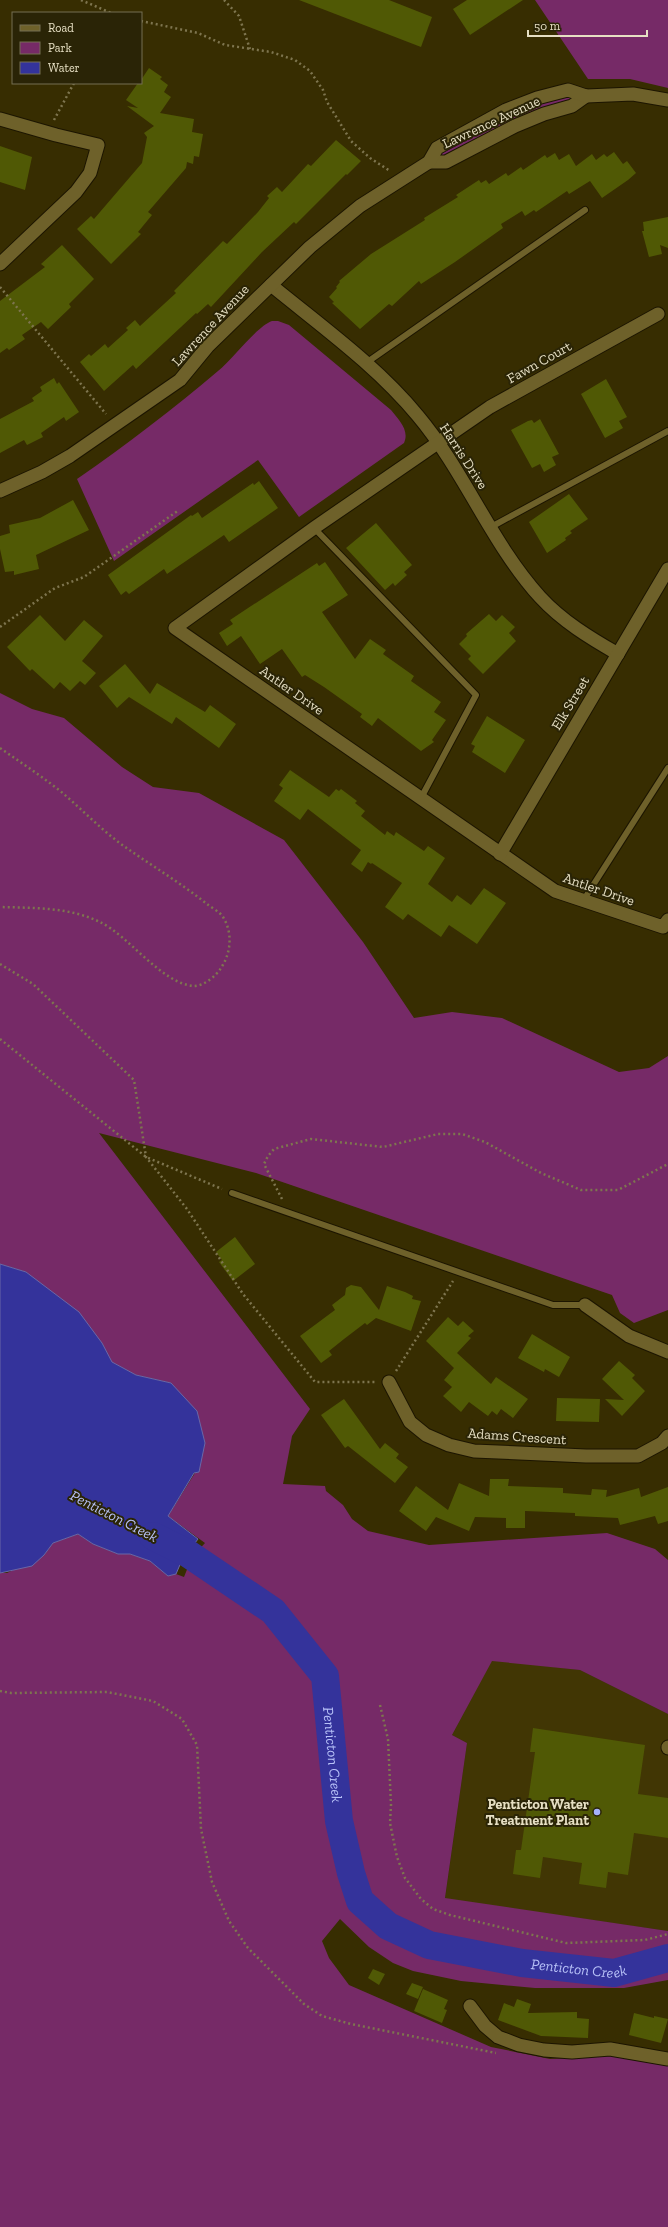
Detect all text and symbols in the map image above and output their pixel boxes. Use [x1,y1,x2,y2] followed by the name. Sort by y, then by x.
[12,12,142,84] legend
[528,12,647,38] scale bar
[534,19,561,33] text: 50 m
[48,21,74,35] text: Road
[48,41,73,55] text: Park
[48,61,80,75] text: Water
[440,92,543,152] street label: Lawrence Avenue
[168,281,253,370] street label: Lawrence Avenue
[504,337,575,387] street label: Fawn Court
[436,420,491,493] street label: Harris Drive
[256,662,327,719] street label: Antler Drive
[548,673,593,733] street label: Elk Street
[561,869,637,910] street label: Antler Drive
[467,1425,568,1448] street label: Adams Crescent
[67,1486,161,1546] water label: Penticton Creek
[319,1706,346,1804] water label: Penticton Creek
[485,1796,589,1829] place label: Penticton Water Treatment Plant
[592,1807,602,1817] marker: Penticton Water Treatment Plant
[530,1955,629,1982] water label: Penticton Creek

